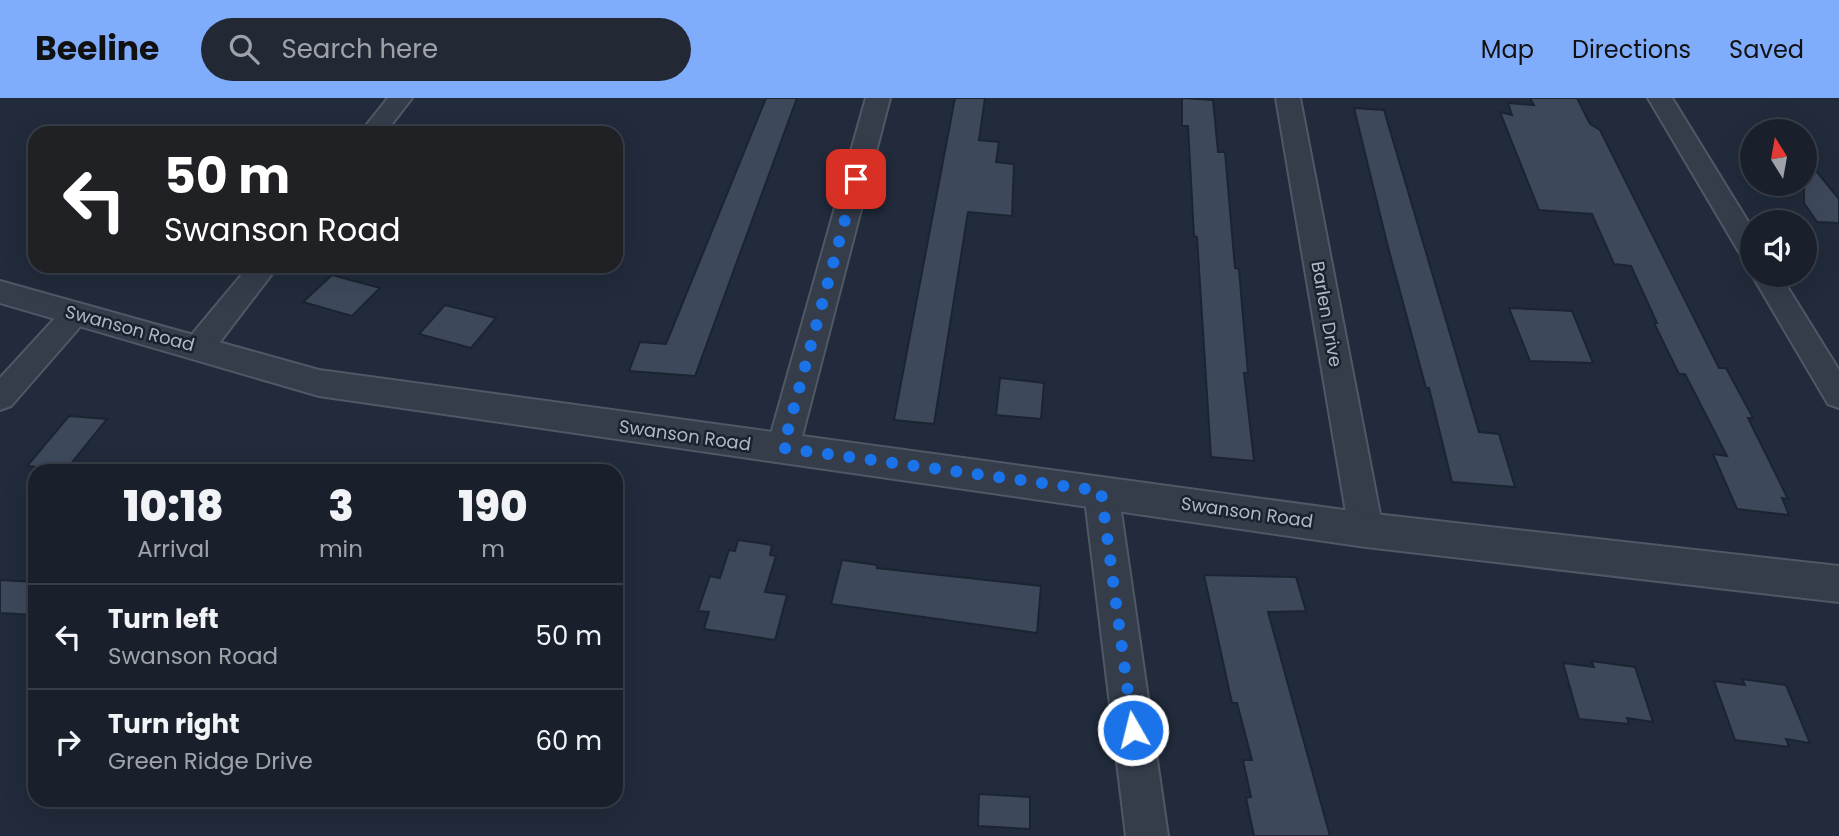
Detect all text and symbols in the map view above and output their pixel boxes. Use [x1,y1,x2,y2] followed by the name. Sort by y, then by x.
[201,18,691,81] search box
[35,25,159,72] text: Beeline
[225,30,263,68] icon: search
[281,31,438,67] text: Search here
[1481,33,1534,66] text: Map
[1572,33,1691,66] text: Directions
[1729,33,1804,66] text: Saved
[1740,119,1816,196] north arrow
[1740,119,1817,287] map controls
[164,142,290,210] text: 50 m
[826,149,886,209] pin
[49,154,140,245] icon: left
[837,160,875,198] icon: arrive
[164,207,401,252] text: Swanson Road
[1740,210,1817,287] button: sound
[1305,259,1349,369] street label: Barlen Drive
[63,299,197,357] street label: Swanson Road
[617,413,753,457] street label: Swanson Road
[123,477,224,536] text: 10:18
[328,477,354,536] text: 3
[458,477,528,536] text: 190
[1179,490,1315,534] street label: Swanson Road
[137,533,210,565] text: Arrival
[319,533,363,565] text: min
[481,533,505,565] text: m
[108,601,219,637] text: Turn left
[49,618,87,656] icon: left
[536,618,602,654] text: 50 m
[108,640,278,672] text: Swanson Road
[1096,693,1170,767] position arrow
[108,706,240,742] text: Turn right
[49,723,87,761] icon: right
[535,723,602,759] text: 60 m
[108,745,313,777] text: Green Ridge Drive

